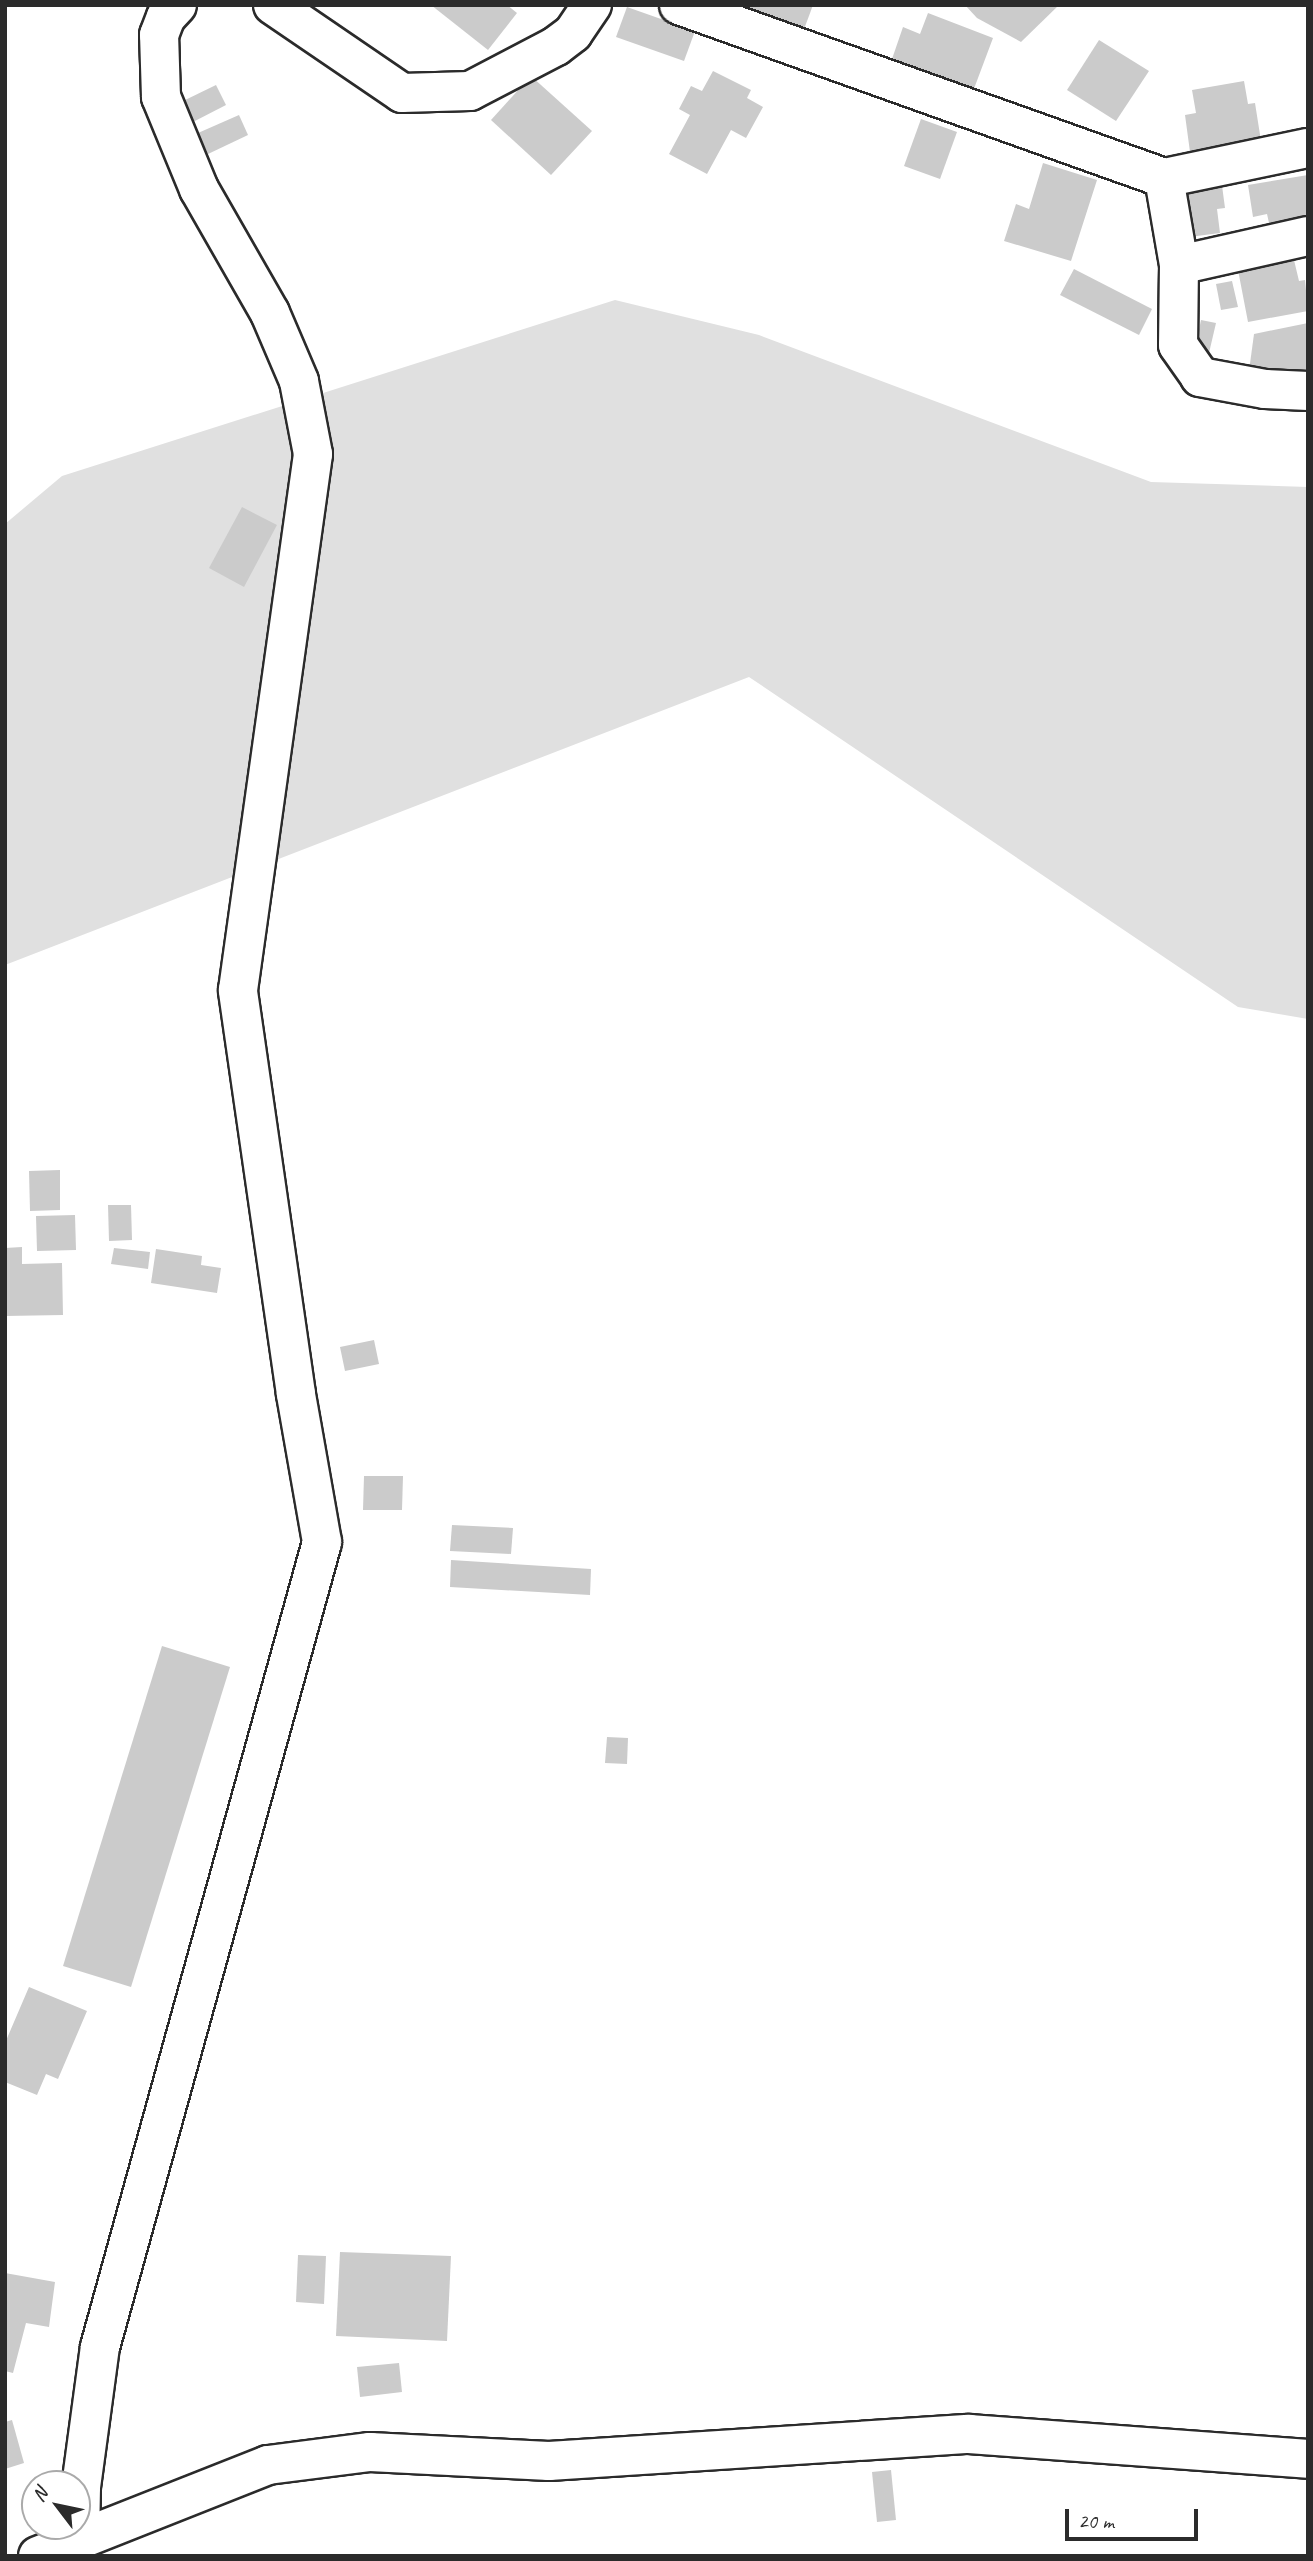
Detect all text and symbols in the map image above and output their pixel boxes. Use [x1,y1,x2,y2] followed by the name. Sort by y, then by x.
[21,2470,91,2540] north arrow
[27,2484,53,2506] text: N
[1068,2494,1201,2538] scale bar
[1078,2508,1114,2534] text: 20 m

